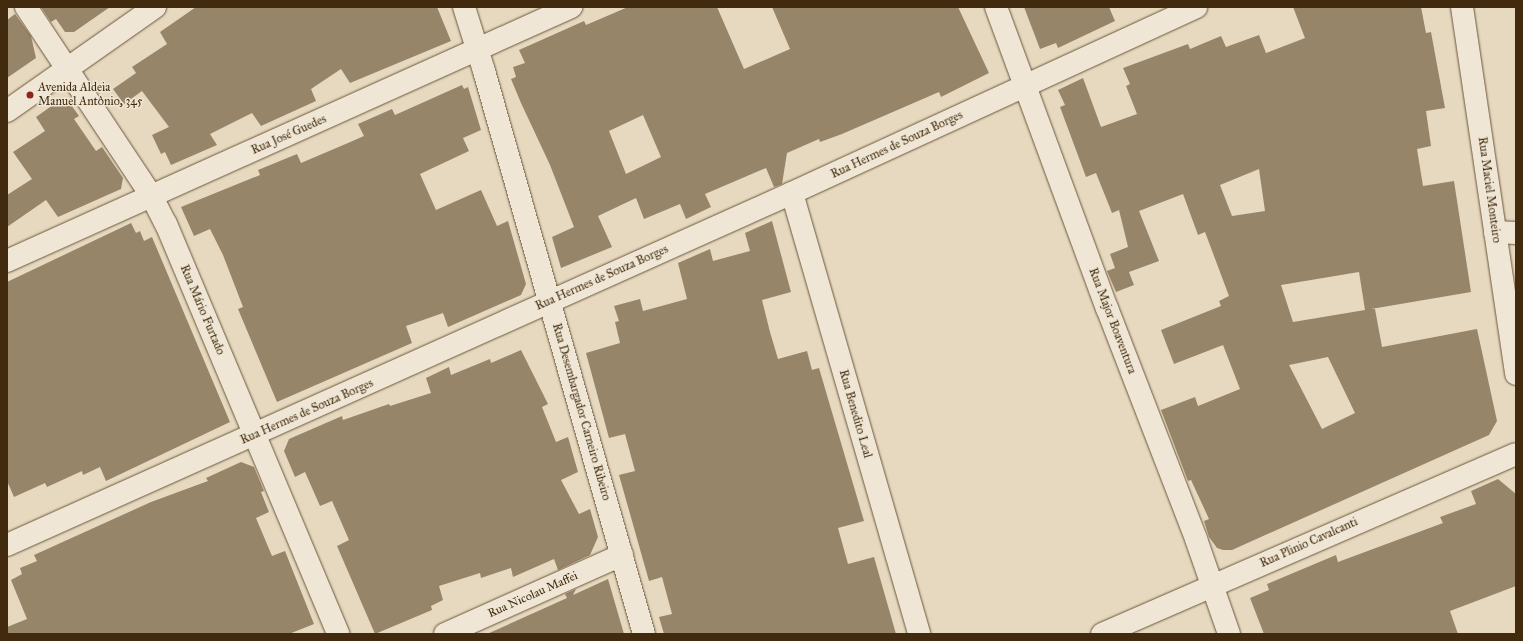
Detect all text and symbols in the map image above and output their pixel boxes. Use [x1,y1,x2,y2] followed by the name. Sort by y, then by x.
[38,81,143,109] place label: Avenida Aldeia Manuel Antônio, 345
[25,90,35,100] marker: Avenida Aldeia Manuel Antônio, 345
[829,108,965,182] street label: Rua Hermes de Souza Borges
[249,112,329,158] street label: Rua José Guedes
[1474,136,1504,244] street label: Rua Maciel Monteiro
[533,242,671,314] street label: Rua Hermes de Souza Borges
[177,263,227,357] street label: Rua Mário Furtado
[1085,266,1139,376] street label: Rua Major Boaventura
[549,322,613,502] street label: Rua Desembargador Carneiro Ribeiro
[836,368,874,460] street label: Rua Benedito Leal
[238,376,376,448] street label: Rua Hermes de Souza Borges
[1258,515,1360,571] street label: Rua Plinio Cavalcanti
[486,569,580,621] street label: Rua Nicolau Maffei

